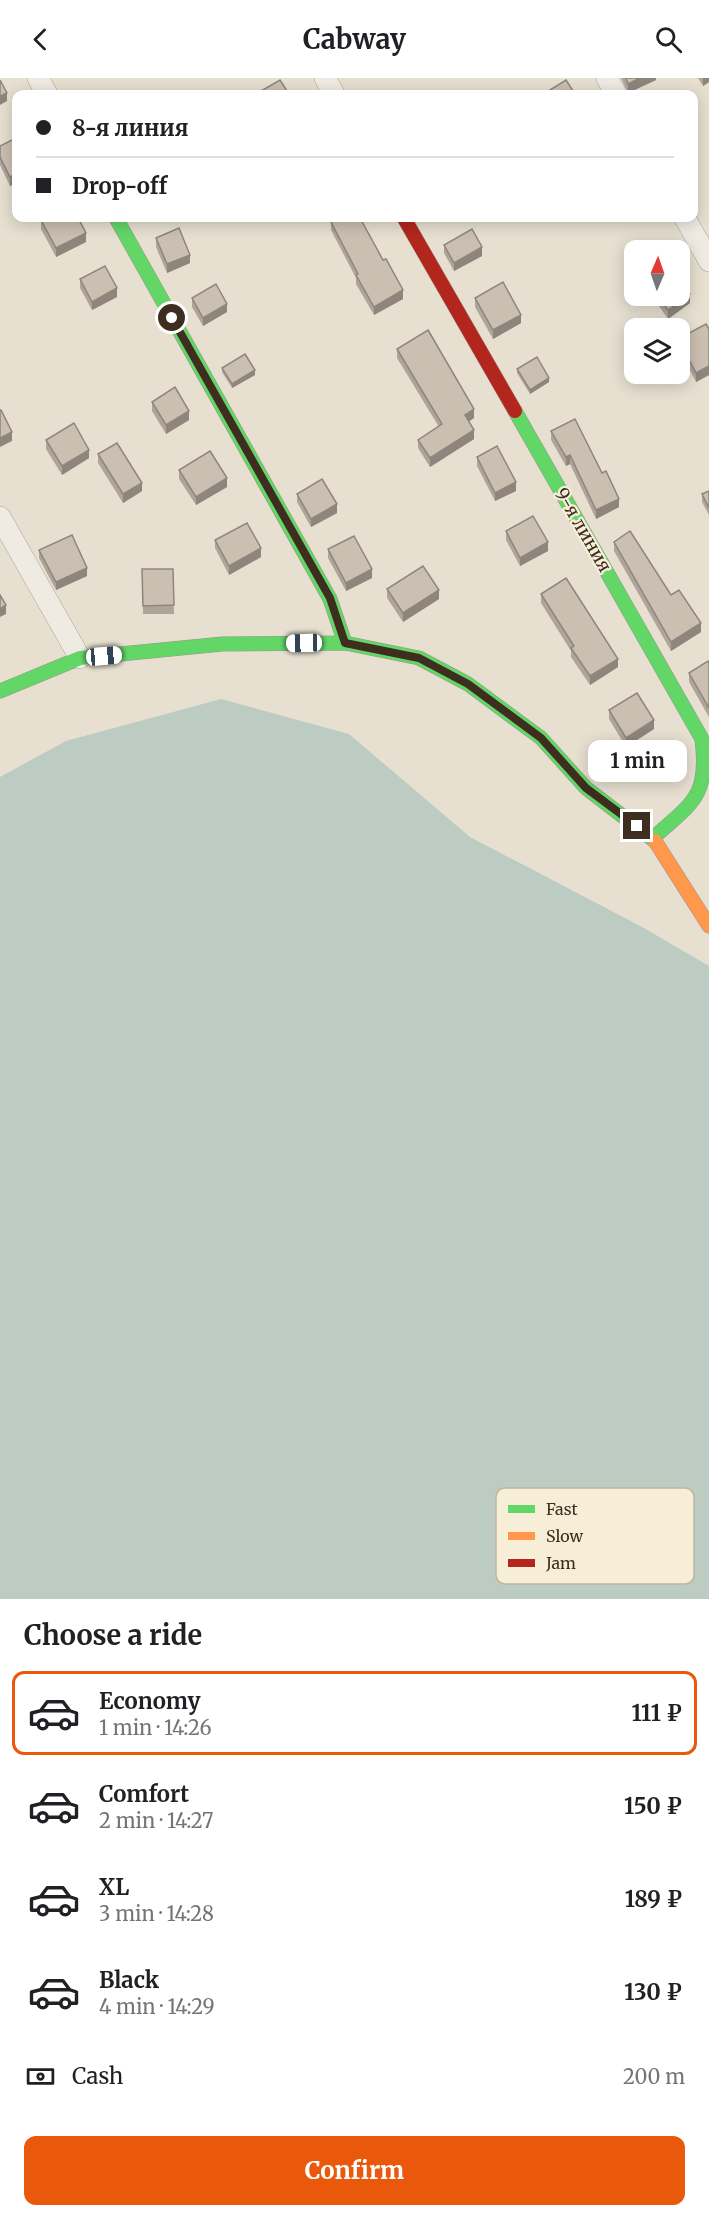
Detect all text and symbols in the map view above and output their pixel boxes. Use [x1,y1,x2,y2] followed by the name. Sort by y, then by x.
[303,22,406,56] text: Cabway
[24,23,57,56] icon: back
[652,23,685,56] icon: search
[72,114,188,142] text: 8-я линия
[72,172,167,200] text: Drop-off
[624,240,690,306] north arrow
[624,240,690,384] map controls
[158,304,185,331] route start
[624,318,690,384] button: layers
[550,484,617,576] street label: 9-я линия
[286,634,322,652] car
[85,645,123,667] car
[588,739,686,781] callout: 1 min
[610,748,665,773] text: 1 min
[623,812,650,839] route end
[496,1488,694,1584] legend
[546,1499,579,1519] text: Fast
[546,1526,584,1546] text: Slow
[545,1553,576,1573] text: Jam
[24,1618,202,1652] text: Choose a ride
[27,1686,81,1740] icon: car
[99,1687,200,1715] text: Economy
[632,1699,682,1727] text: 111 ₽
[99,1715,211,1740] text: 1 min · 14:26
[27,1779,81,1833] icon: car
[99,1780,189,1808] text: Comfort
[624,1792,682,1820] text: 150 ₽
[99,1808,213,1833] text: 2 min · 14:27
[27,1872,81,1926] icon: car
[99,1873,129,1901] text: XL
[625,1885,682,1913] text: 189 ₽
[99,1901,214,1926] text: 3 min · 14:28
[27,1965,81,2019] icon: car
[99,1966,159,1994] text: Black
[624,1978,682,2006] text: 130 ₽
[99,1994,215,2019] text: 4 min · 14:29
[24,2060,57,2093] icon: cash
[72,2062,123,2090] text: Cash
[623,2064,685,2089] text: 200 m
[24,2136,685,2205] button: Confirm

